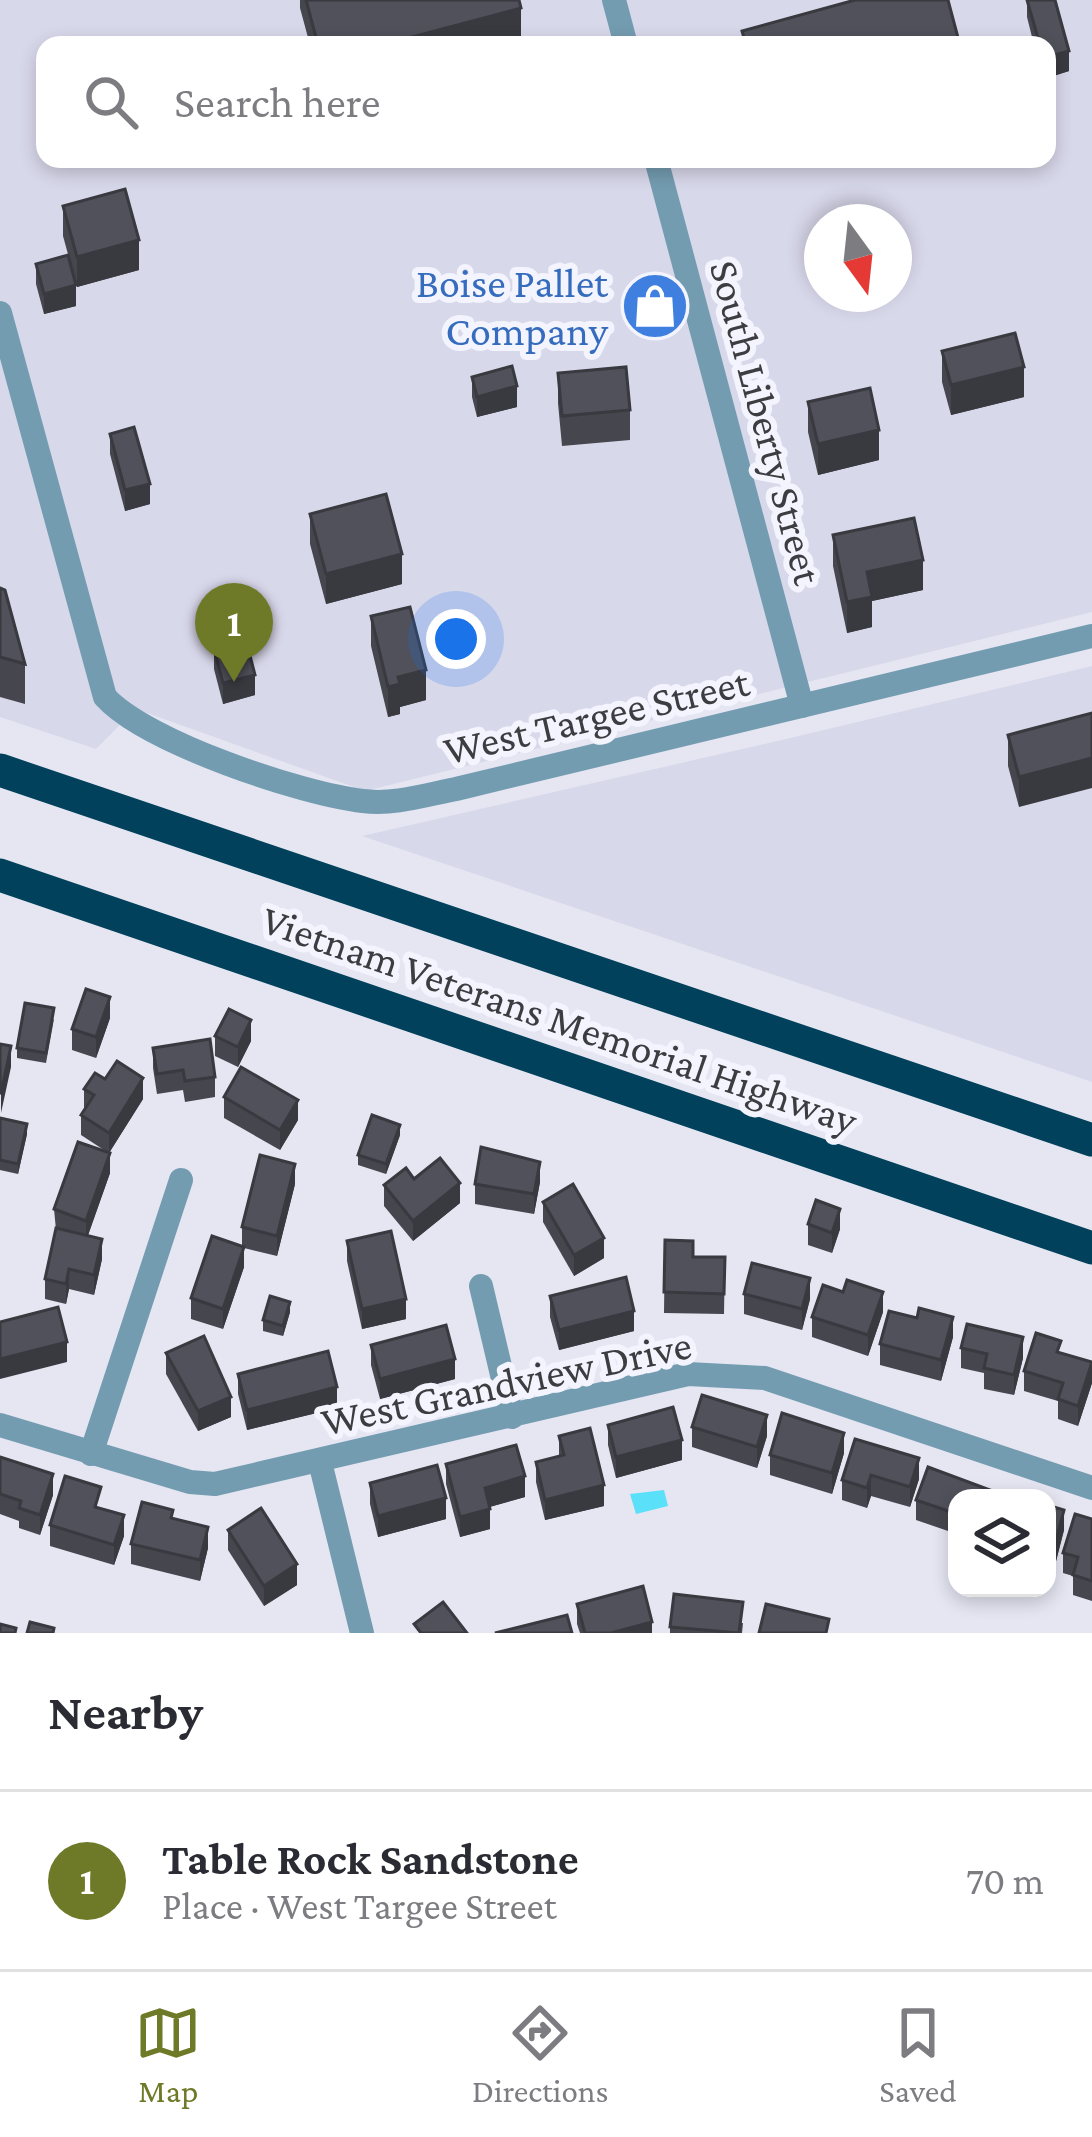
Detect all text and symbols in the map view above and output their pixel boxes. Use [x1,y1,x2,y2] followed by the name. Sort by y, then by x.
[36,36,1056,168] search box
[78,69,144,135] icon: search
[174,77,381,127] text: Search here
[804,204,912,312] north arrow
[701,255,833,590] street label: South Liberty Street
[416,259,609,354] place label: Boise Pallet Company
[620,271,690,341] shop icon: Boise Pallet Company
[195,583,273,682] pin: 1
[426,609,486,669] your location
[439,657,754,773] street label: West Targee Street
[256,895,864,1144] street label: Vietnam Veterans Memorial Highway
[317,1320,695,1445] street label: West Grandview Drive
[948,1489,1056,1597] map controls
[948,1489,1056,1597] button: layers
[48,1683,203,1740] text: Nearby
[162,1834,579,1884] text: Table Rock Sandstone
[80,1859,94,1902] text: 1
[966,1859,1044,1902] text: 70 m
[162,1884,557,1927] text: Place · West Targee Street
[135,2000,201,2109] tab: Map
[472,2000,609,2109] tab: Directions
[879,2000,957,2109] tab: Saved

